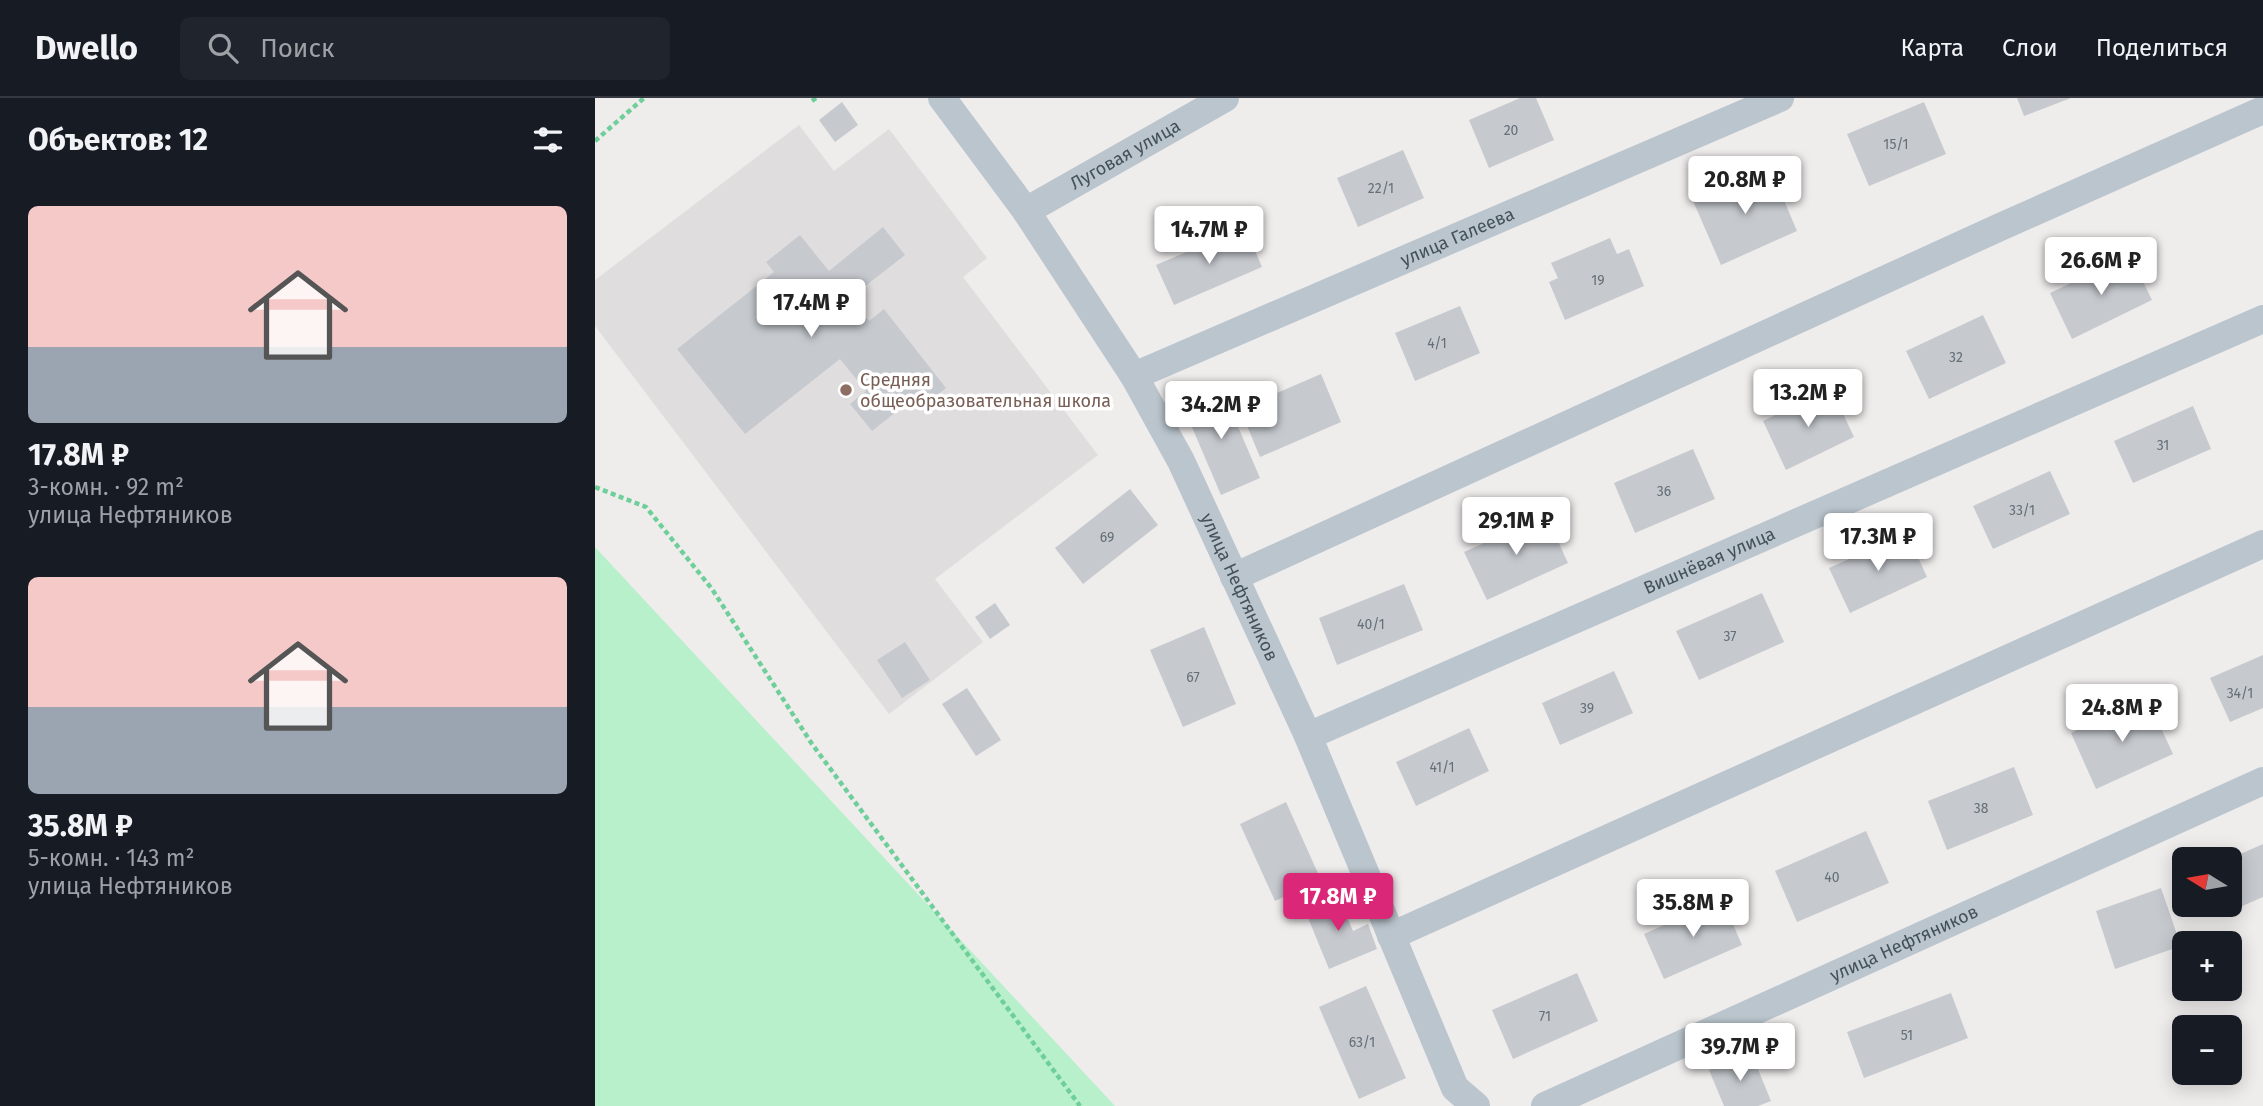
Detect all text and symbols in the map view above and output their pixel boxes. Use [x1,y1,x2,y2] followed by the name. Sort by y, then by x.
[180,17,670,80] search box
[35,28,138,68] text: Dwello
[204,29,242,67] icon: search
[260,33,334,64] text: Поиск
[1900,34,1964,62] text: Карта
[2002,34,2058,62] text: Слои
[2096,34,2228,62] text: Поделиться
[1066,115,1184,195] street label: Луговая улица
[529,121,567,159] icon: filters
[28,122,208,158] text: Объектов: 12
[1504,122,1519,139] house number: 20
[1883,136,1909,153] house number: 15/1
[1680,156,1810,216] pin: 20.8M ₽
[1704,165,1786,193] text: 20.8M ₽
[1368,180,1394,197] house number: 22/1
[1397,203,1518,271] street label: улица Галеева
[1144,206,1274,266] pin: 14.7M ₽
[1170,215,1248,243] text: 14.7M ₽
[2036,238,2166,297] pin: 26.6M ₽
[2061,246,2141,274] text: 26.6M ₽
[235,252,361,378] icon: home
[1591,272,1605,289] house number: 19
[746,280,876,339] pin: 17.4M ₽
[773,288,849,316] text: 17.4M ₽
[1427,335,1447,352] house number: 4/1
[1949,349,1963,366] house number: 32
[860,369,1111,412] place label: Cредняя общеобразовательная школа
[1743,370,1873,429] pin: 13.2M ₽
[1769,378,1847,406] text: 13.2M ₽
[838,382,854,398] marker: Cредняя общеобразовательная школа
[1156,382,1286,441] pin: 34.2M ₽
[1181,390,1261,418] text: 34.2M ₽
[28,437,129,473] text: 17.8M ₽
[2157,437,2169,454] house number: 31
[28,473,184,501] text: 3-комн. · 92 m²
[1657,483,1671,500] house number: 36
[1451,498,1581,557] pin: 29.1M ₽
[28,501,233,529] text: улица Нефтяников
[2009,502,2035,519] house number: 33/1
[1478,506,1554,534] text: 29.1M ₽
[1196,510,1283,664] street label: улица Нефтяников
[1813,514,1943,573] pin: 17.3M ₽
[1640,522,1779,599] street label: Вишнёвая улица
[1840,522,1916,550] text: 17.3M ₽
[1100,529,1114,546] house number: 69
[1357,616,1385,633] house number: 40/1
[235,623,361,749] icon: home
[1723,628,1737,645] house number: 37
[1186,669,1200,686] house number: 67
[2057,684,2187,744] pin: 24.8M ₽
[2227,685,2253,702] house number: 34/1
[2082,693,2162,721] text: 24.8M ₽
[1580,700,1594,717] house number: 39
[1429,759,1455,776] house number: 41/1
[1974,800,1989,817] house number: 38
[28,808,133,844] text: 35.8M ₽
[28,844,194,872] text: 5-комн. · 143 m²
[2172,847,2242,917] north arrow
[2172,847,2242,1085] map controls
[1824,869,1840,886] house number: 40
[28,872,233,900] text: улица Нефтяников
[1273,874,1403,933] pin: 17.8M ₽
[1628,880,1758,939] pin: 35.8M ₽
[1299,882,1377,910] text: 17.8M ₽
[1653,888,1733,916] text: 35.8M ₽
[1826,900,1982,987] street label: улица Нефтяников
[2172,931,2242,1001] button: +
[1539,1008,1551,1025] house number: 71
[2172,1015,2242,1085] button: −
[1675,1024,1805,1083] pin: 39.7M ₽
[1901,1027,1913,1044] house number: 51
[1701,1032,1779,1060] text: 39.7M ₽
[1349,1034,1375,1051] house number: 63/1

